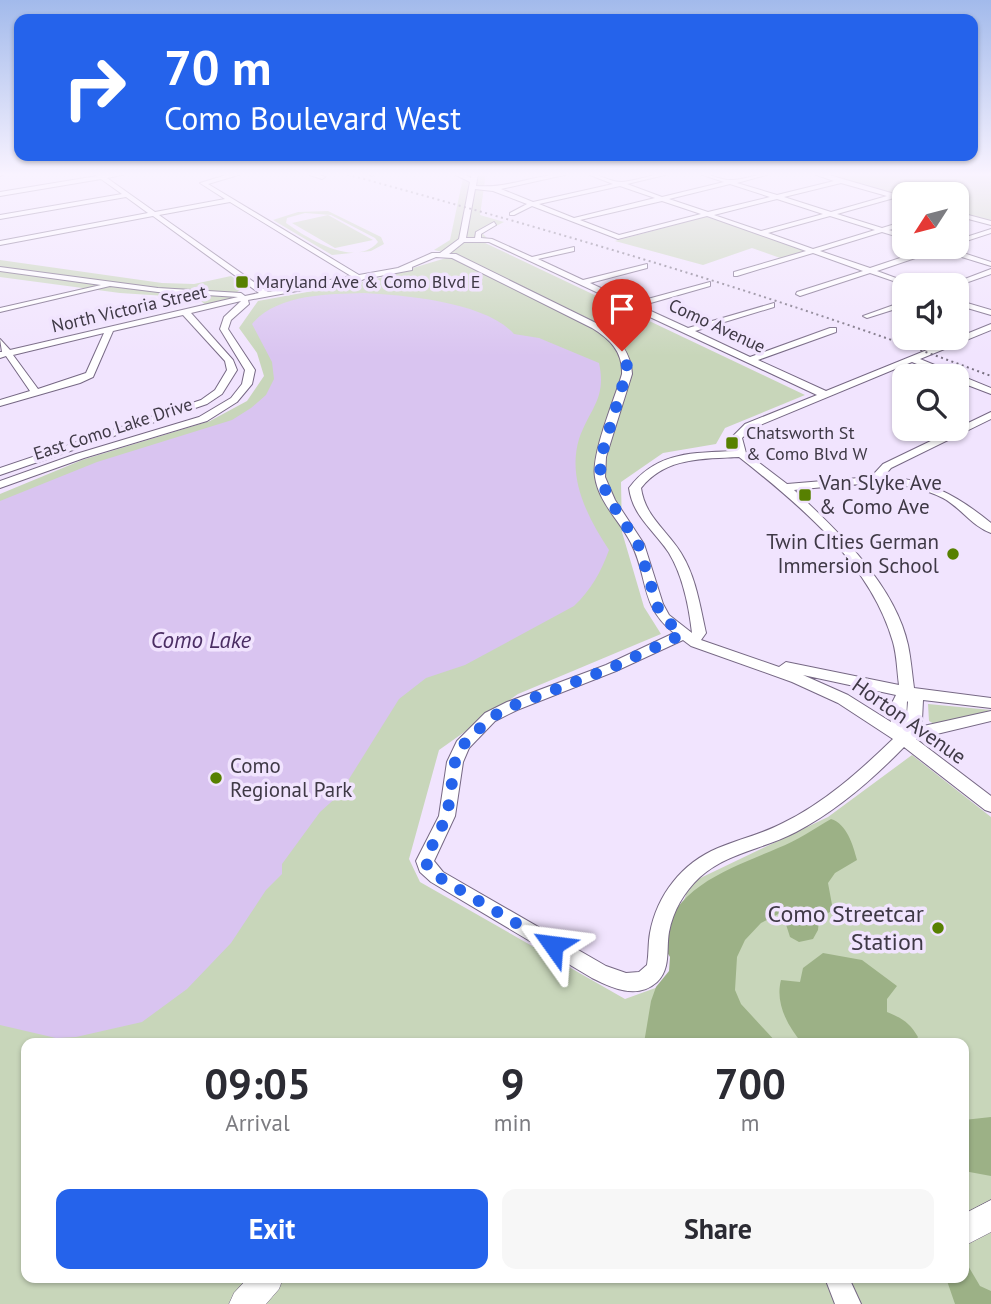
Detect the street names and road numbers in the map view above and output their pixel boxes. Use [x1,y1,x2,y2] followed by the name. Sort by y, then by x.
[49,280,208,337] street label: North Victoria Street
[665,293,769,358] street label: Como Avenue
[30,392,195,465] street label: East Como Lake Drive
[847,671,972,770] street label: Horton Avenue

